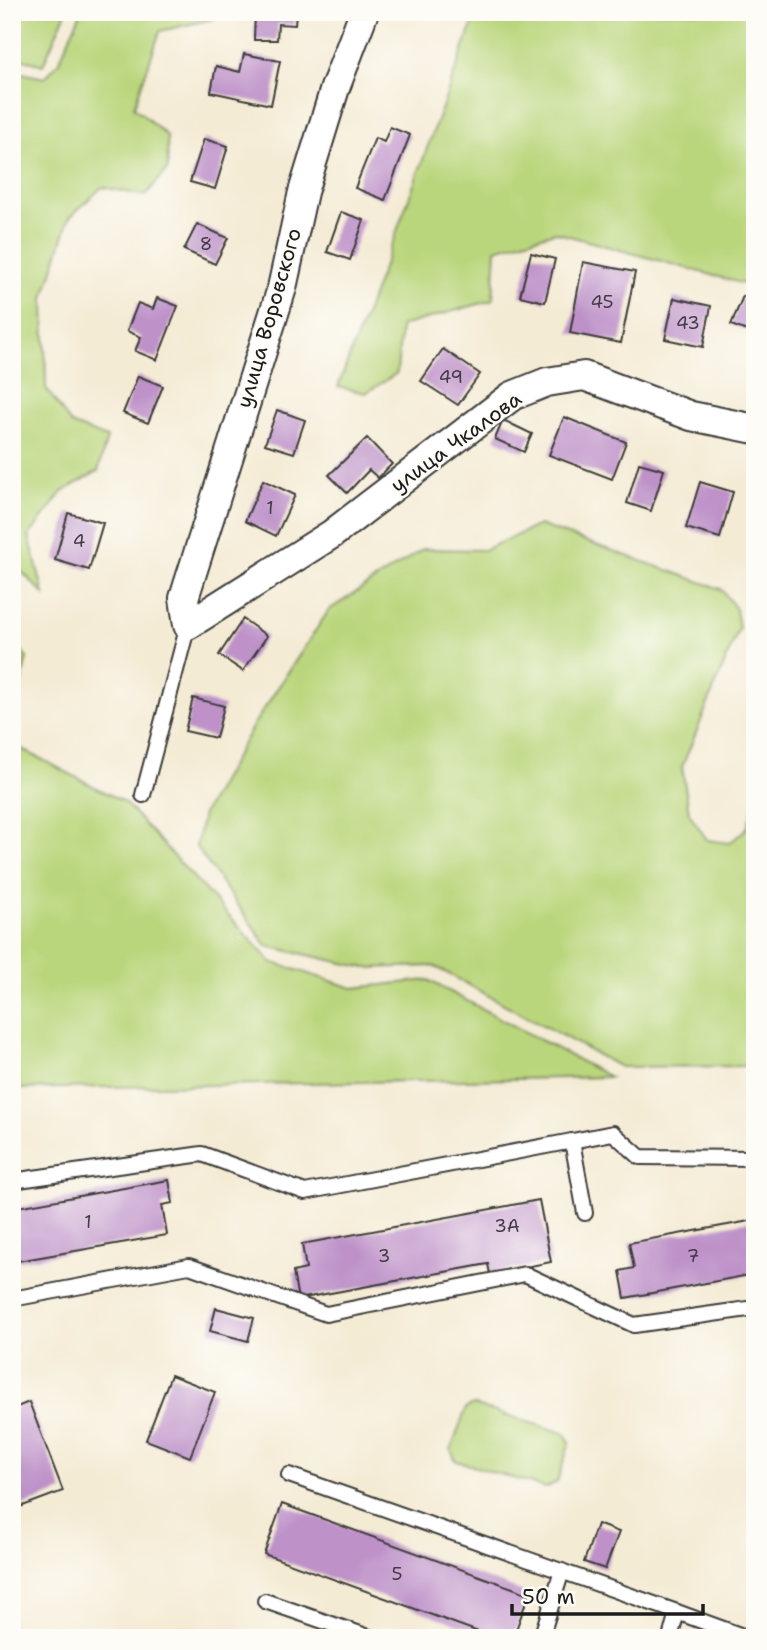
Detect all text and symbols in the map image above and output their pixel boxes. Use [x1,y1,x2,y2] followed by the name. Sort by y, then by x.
[230,225,308,411] street label: улица Воровского
[200,232,212,256] house number: 8
[590,290,614,314] house number: 45
[676,311,700,335] house number: 43
[439,365,463,389] house number: 49
[385,385,527,499] street label: улица Чкалова
[266,496,274,520] house number: 1
[73,529,85,553] house number: 4
[84,1210,92,1234] house number: 1
[494,1214,520,1238] house number: 3А
[378,1244,390,1268] house number: 3
[687,1244,699,1268] house number: 7
[391,1562,403,1586] house number: 5
[512,1573,702,1617] scale bar
[522,1583,575,1611] text: 50 m

